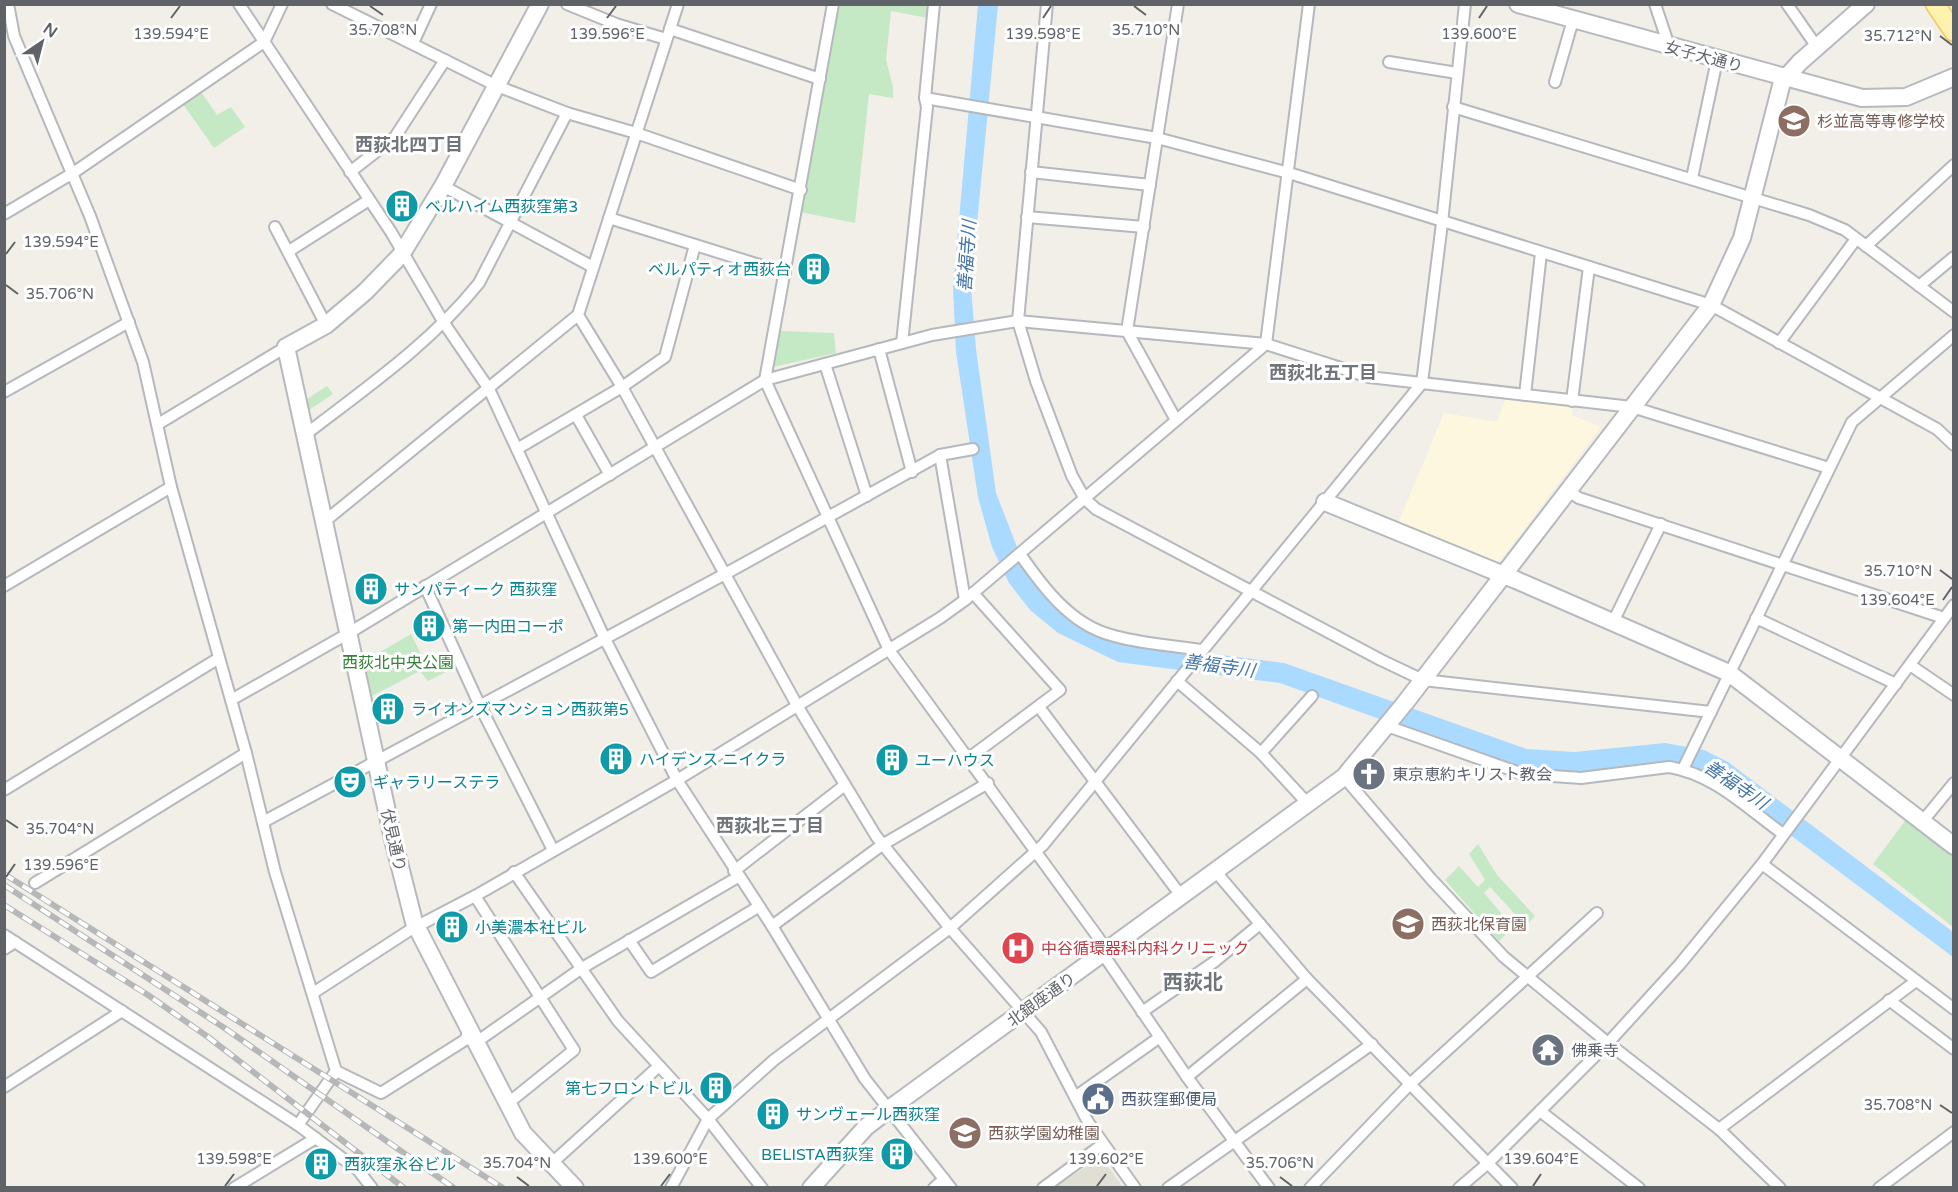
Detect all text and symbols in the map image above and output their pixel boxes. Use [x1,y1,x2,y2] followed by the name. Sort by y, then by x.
[12,12,72,72] north arrow
[39,19,61,42] text: N
[349,21,417,39] text: 35.708°N
[1112,21,1180,39] text: 35.710°N
[133,25,209,43] text: 139.594°E
[569,25,645,43] text: 139.596°E
[1005,25,1081,43] text: 139.598°E
[1441,25,1517,43] text: 139.600°E
[1864,27,1932,45] text: 35.712°N
[1663,37,1745,77] street label: 女子大通り
[1776,103,1812,139] school or university icon: 杉並高等専修学校
[1817,112,1945,132] place label: 杉並高等専修学校
[355,134,463,156] district label: 西荻北四丁目
[384,188,420,224] building icon: ベルハイム西荻窪第3
[425,197,578,217] place label: ベルハイム西荻窪第3
[954,217,981,293] water label: 善福寺川
[23,233,99,251] text: 139.594°E
[796,251,832,287] building icon: ベルパティオ西荻台
[648,260,791,280] place label: ベルパティオ西荻台
[26,285,94,303] text: 35.706°N
[1269,362,1377,384] district label: 西荻北五丁目
[1864,562,1932,580] text: 35.710°N
[353,571,389,607] building icon: サンパティーク 西荻窪
[394,580,557,600] place label: サンパティーク 西荻窪
[1859,591,1935,609] text: 139.604°E
[411,608,447,644] building icon: 第一内田コーポ
[452,617,564,637] place label: 第一内田コーポ
[1182,650,1258,682] water label: 善福寺川
[342,653,454,673] park label: 西荻北中央公園
[370,691,406,727] building icon: ライオンズマンション西荻第5
[411,700,629,720] place label: ライオンズマンション西荻第5
[598,741,634,777] building icon: ハイデンス ニイクラ
[874,742,910,778] building icon: ユーハウス
[639,750,786,770] place label: ハイデンス ニイクラ
[915,751,995,771] place label: ユーハウス
[1351,756,1387,792] church icon: 東京恵約キリスト教会
[1700,756,1774,815] water label: 善福寺川
[332,764,368,800] theatre icon: ギャラリーステラ
[1392,765,1552,785] place label: 東京恵約キリスト教会
[373,773,500,793] place label: ギャラリーステラ
[376,807,410,874] street label: 伏見通り
[716,815,824,837] district label: 西荻北三丁目
[26,820,94,838] text: 35.704°N
[23,856,99,874] text: 139.596°E
[1390,906,1426,942] school or university icon: 西荻北保育園
[434,909,470,945] building icon: 小美濃本社ビル
[1431,915,1527,935] place label: 西荻北保育園
[475,918,587,938] place label: 小美濃本社ビル
[1000,930,1036,966] hospital icon: 中谷循環器科内科クリニック
[1041,939,1249,959] place label: 中谷循環器科内科クリニック
[1003,968,1080,1031] street label: 北銀座通り
[1163,971,1223,995] district label: 西荻北
[1530,1032,1566,1068] temple icon: 佛乗寺
[1571,1041,1619,1061] place label: 佛乗寺
[698,1070,734,1106] building icon: 第七フロントビル
[565,1079,693,1099] place label: 第七フロントビル
[1080,1081,1116,1117] public building icon: 西荻窪郵便局
[1121,1090,1217,1110] place label: 西荻窪郵便局
[755,1096,791,1132] building icon: サンヴェール西荻窪
[1864,1096,1932,1114] text: 35.708°N
[796,1105,940,1125] place label: サンヴェール西荻窪
[947,1115,983,1151] school or university icon: 西荻学園幼稚園
[988,1124,1100,1144] place label: 西荻学園幼稚園
[879,1136,915,1172] building icon: BELISTA西荻窪
[761,1145,874,1165] place label: BELISTA西荻窪
[303,1146,339,1182] building icon: 西荻窪永谷ビル
[196,1150,272,1168] text: 139.598°E
[632,1150,708,1168] text: 139.600°E
[1068,1150,1144,1168] text: 139.602°E
[1503,1150,1579,1168] text: 139.604°E
[483,1154,551,1172] text: 35.704°N
[1246,1154,1314,1172] text: 35.706°N
[344,1155,456,1175] place label: 西荻窪永谷ビル

